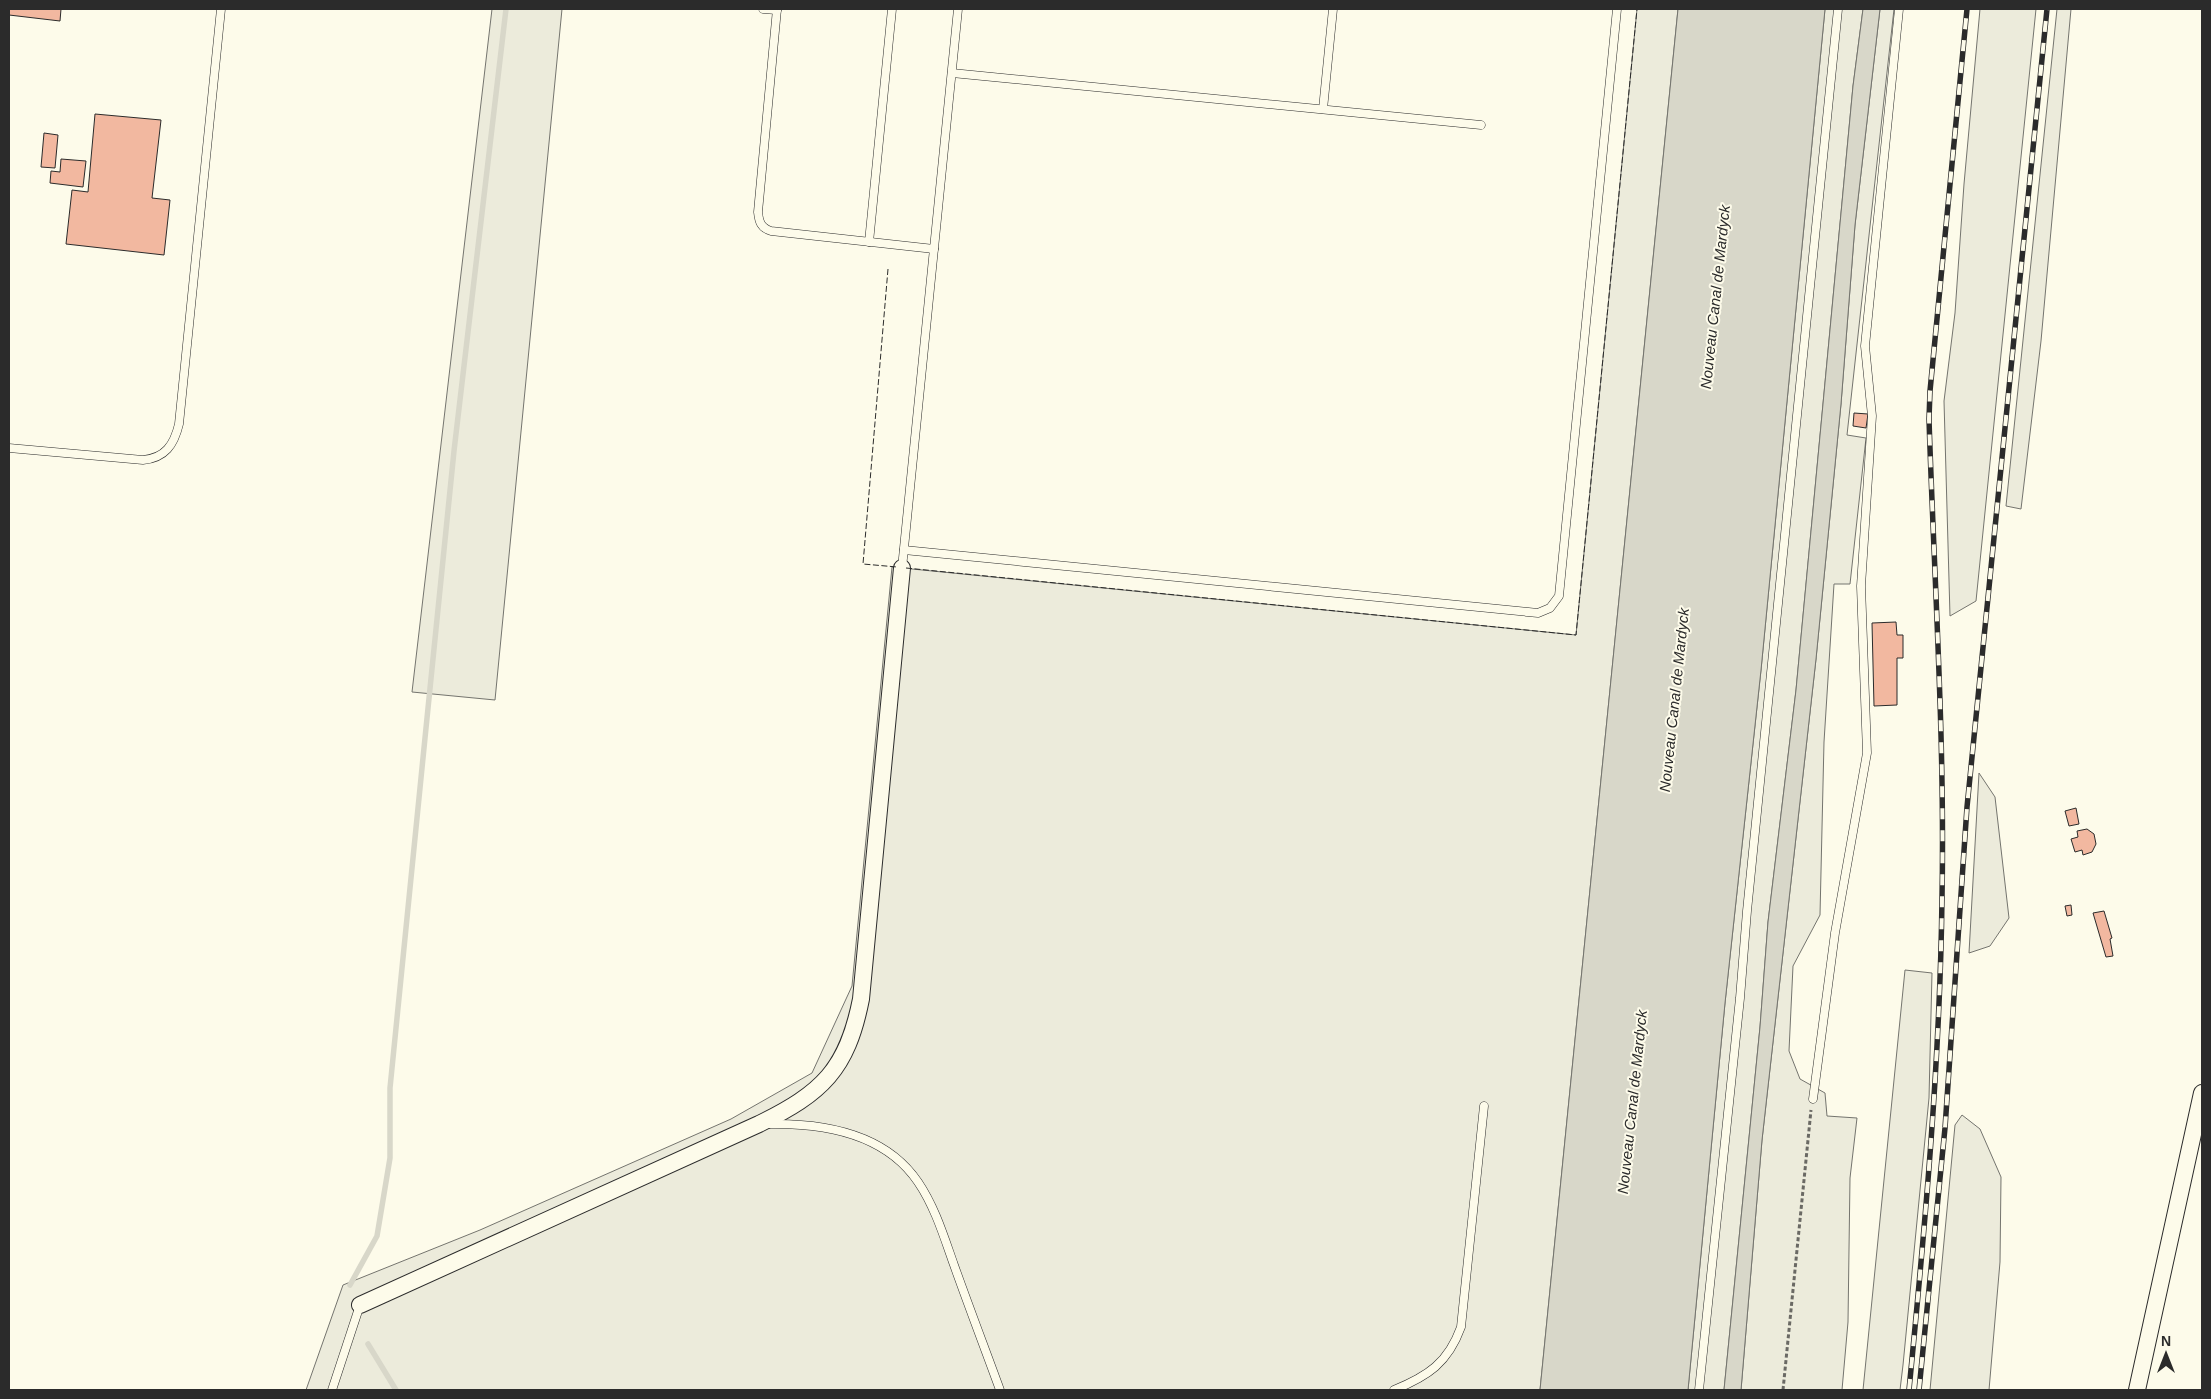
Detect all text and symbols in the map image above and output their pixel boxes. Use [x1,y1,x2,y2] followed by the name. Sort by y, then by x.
[1697,203,1733,390] water label: Nouveau Canal de Mardyck
[1656,606,1692,793] water label: Nouveau Canal de Mardyck
[1614,1008,1650,1195] water label: Nouveau Canal de Mardyck
[2141,1329,2191,1379] north arrow
[2161,1333,2171,1349] text: N

